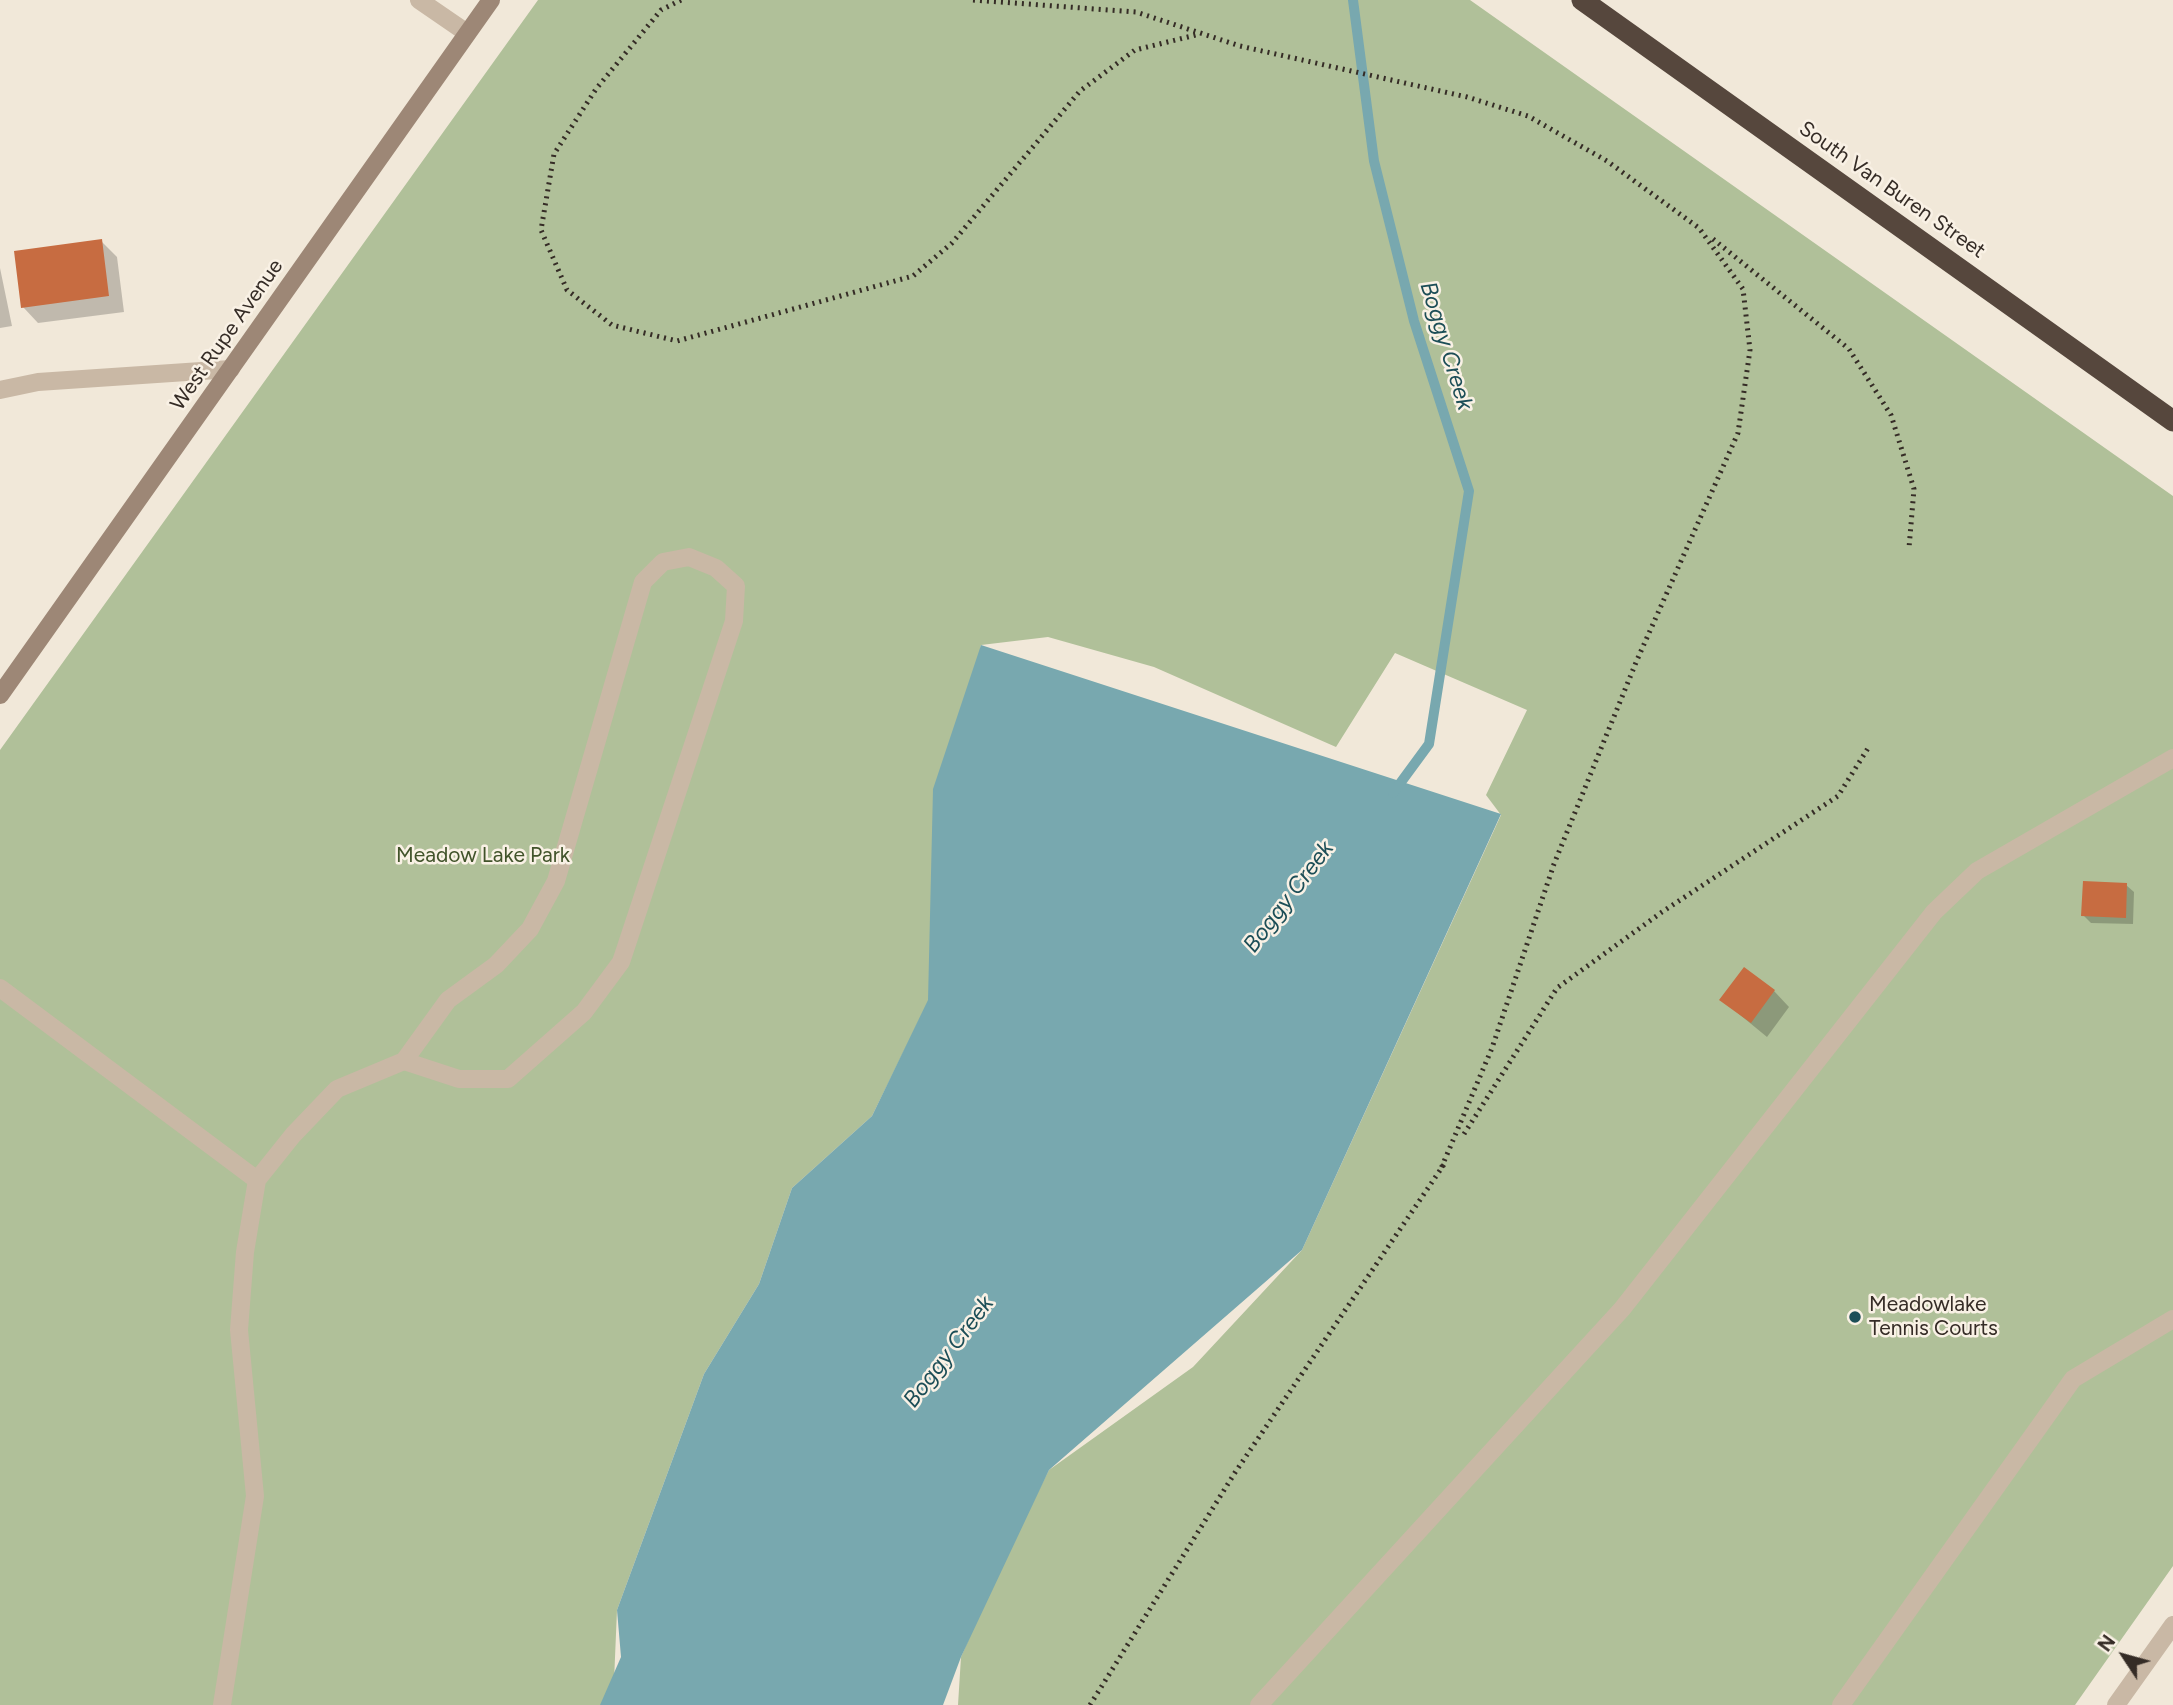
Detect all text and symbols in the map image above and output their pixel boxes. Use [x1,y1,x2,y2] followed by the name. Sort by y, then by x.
[1794,116,1990,264] street label: South Van Buren Street
[165,255,289,415] street label: West Rupe Avenue
[1413,278,1479,414] water label: Boggy Creek
[1238,836,1340,958] water label: Boggy Creek
[396,843,570,869] park label: Meadow Lake Park
[898,1291,1000,1413] water label: Boggy Creek
[1869,1292,1998,1342] place label: Meadowlake Tennis Courts
[1847,1309,1863,1325] marker: Meadowlake Tennis Courts
[2089,1621,2159,1691] north arrow
[2093,1631,2120,1656] text: N

